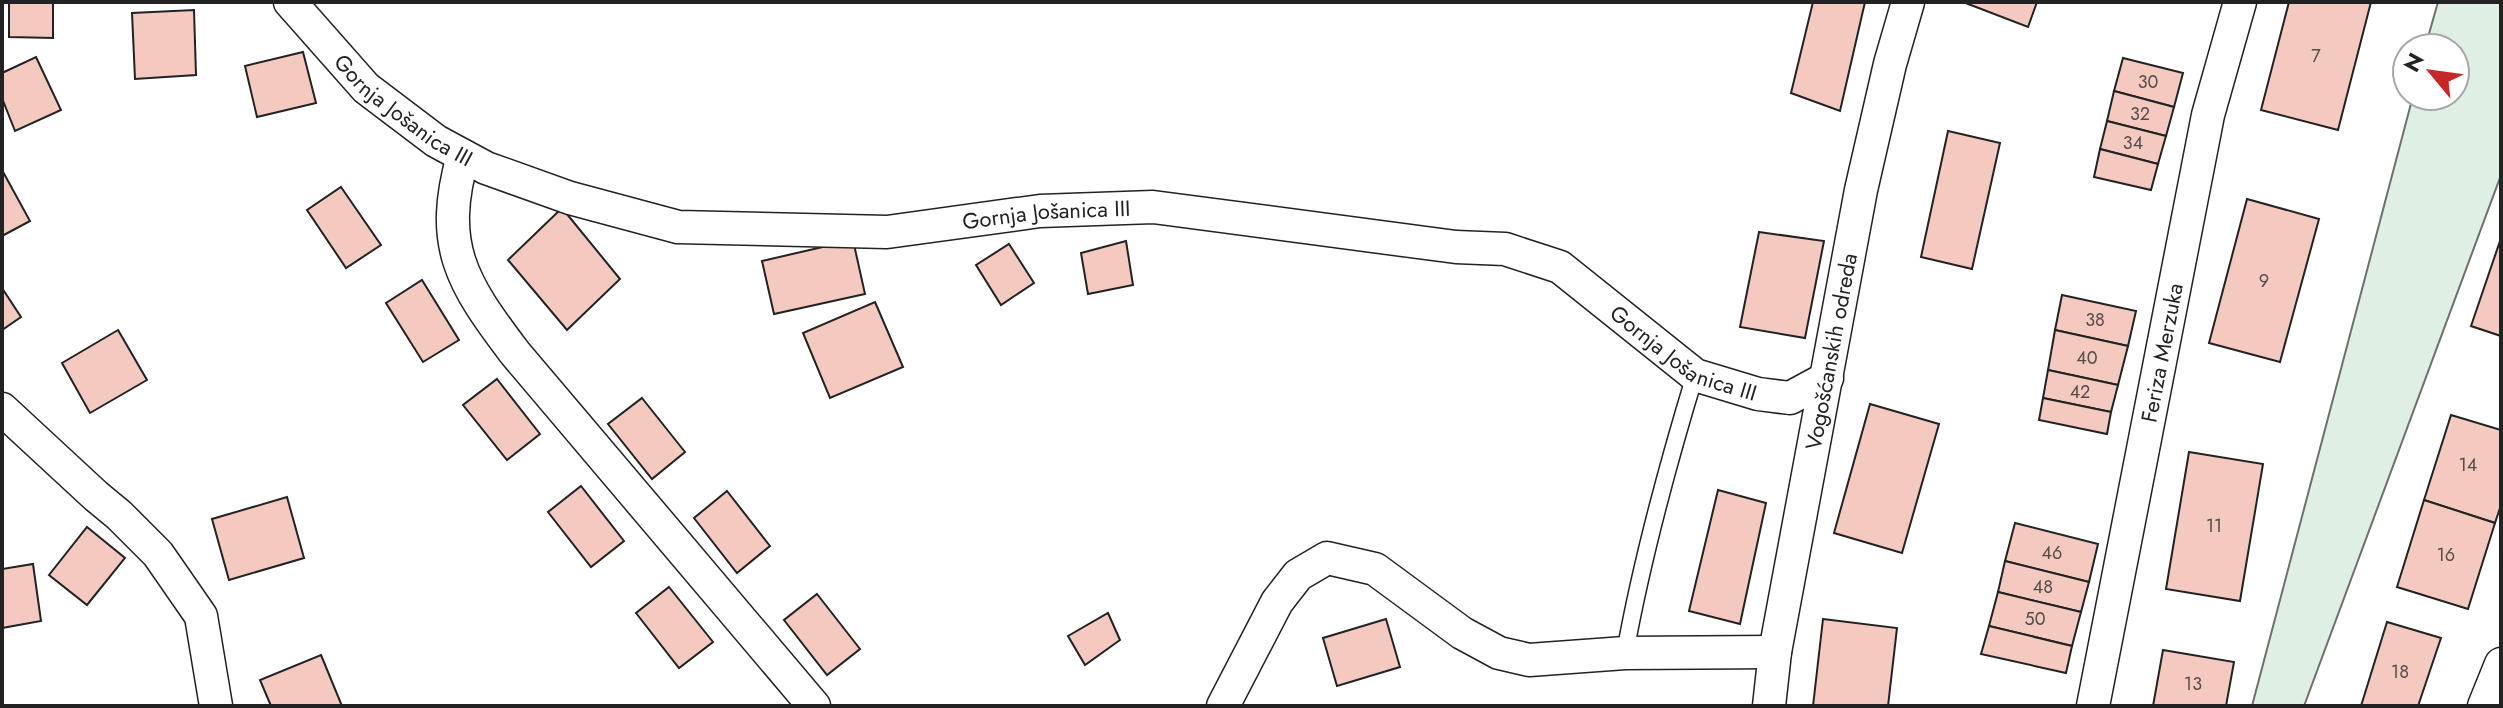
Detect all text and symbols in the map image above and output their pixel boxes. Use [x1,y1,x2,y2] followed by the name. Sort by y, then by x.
[2391,32,2471,112] north arrow
[2311,43,2321,69] house number: 7
[327,47,479,174] street label: Gornja Jošanica III
[2395,47,2432,78] text: N
[2138,69,2159,95] house number: 30
[2130,101,2150,127] house number: 32
[2123,130,2143,156] house number: 34
[960,192,1131,238] street label: Gornja Jošanica III
[1797,250,1865,453] street label: Vogošćanskih odreda
[2259,268,2269,294] house number: 9
[2133,280,2191,425] street label: Feriza Merzuka
[1603,297,1761,409] street label: Gornja Jošanica III
[2085,307,2105,333] house number: 38
[2076,345,2098,371] house number: 40
[2070,379,2090,405] house number: 42
[2459,452,2477,478] house number: 14
[2206,513,2222,539] house number: 11
[2042,540,2062,566] house number: 46
[2437,542,2455,568] house number: 16
[2033,574,2053,600] house number: 48
[2025,606,2046,632] house number: 50
[2391,659,2409,685] house number: 18
[2184,671,2202,697] house number: 13

